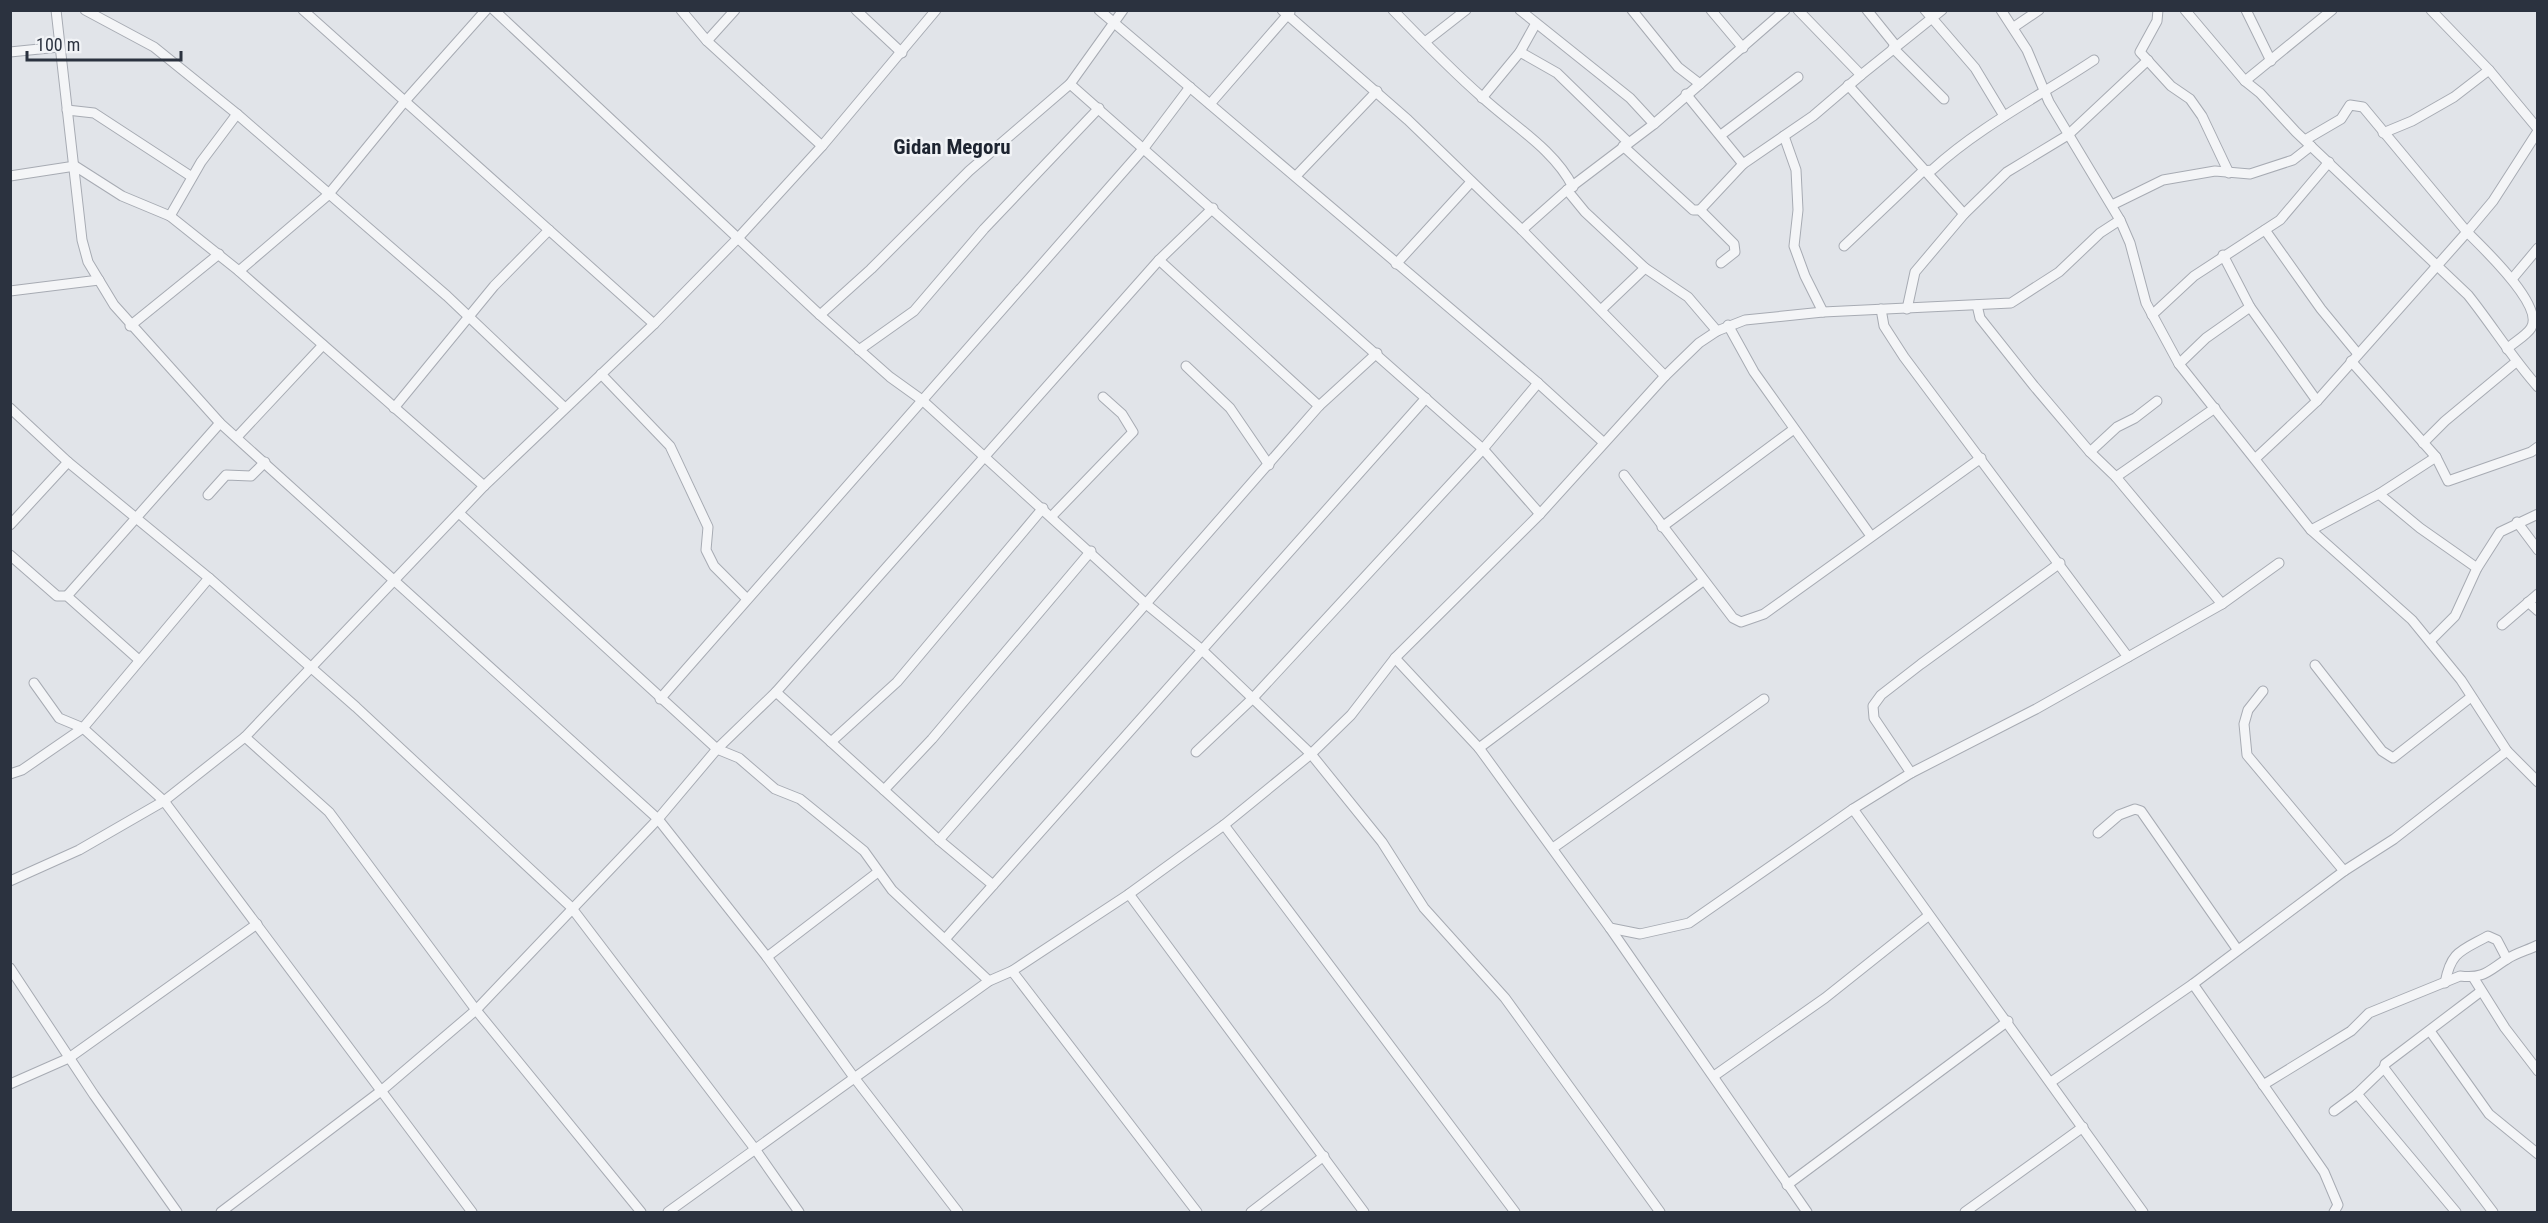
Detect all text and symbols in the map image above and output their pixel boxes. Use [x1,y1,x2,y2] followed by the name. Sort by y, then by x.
[27,24,182,62] scale bar
[36,34,80,55] text: 100 m
[893,135,1011,159] district label: Gidan Megoru

